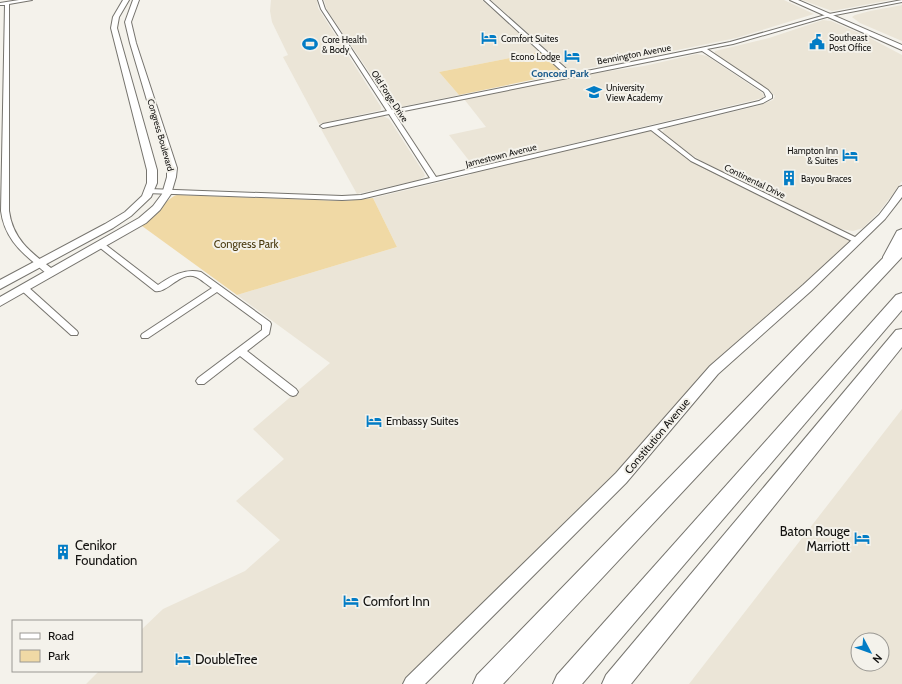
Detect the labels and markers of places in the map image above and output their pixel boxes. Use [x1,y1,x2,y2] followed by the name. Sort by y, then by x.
[480,29,498,47] hotel icon: Comfort Suites
[829,32,872,53] place label: Southeast Post Office
[501,33,558,44] place label: Comfort Suites
[808,33,826,51] public building icon: Southeast Post Office
[322,34,367,55] place label: Core Health & Body
[301,35,319,53] sports icon: Core Health & Body
[563,47,581,65] hotel icon: Econo Lodge
[511,51,560,62] place label: Econo Lodge
[606,82,663,103] place label: University View Academy
[585,83,603,101] school or university icon: University View Academy
[787,145,838,166] place label: Hampton Inn & Suites
[841,146,859,164] hotel icon: Hampton Inn & Suites
[780,169,798,187] building icon: Bayou Braces
[801,173,852,184] place label: Bayou Braces
[365,412,383,430] hotel icon: Embassy Suites
[386,414,459,428] place label: Embassy Suites
[780,523,851,554] place label: Baton Rouge Marriott
[853,529,871,547] hotel icon: Baton Rouge Marriott
[75,537,137,568] place label: Cenikor Foundation
[54,543,72,561] building icon: Cenikor Foundation
[342,592,360,610] hotel icon: Comfort Inn
[363,593,430,609] place label: Comfort Inn
[174,650,192,668] hotel icon: DoubleTree
[195,651,258,667] place label: DoubleTree

